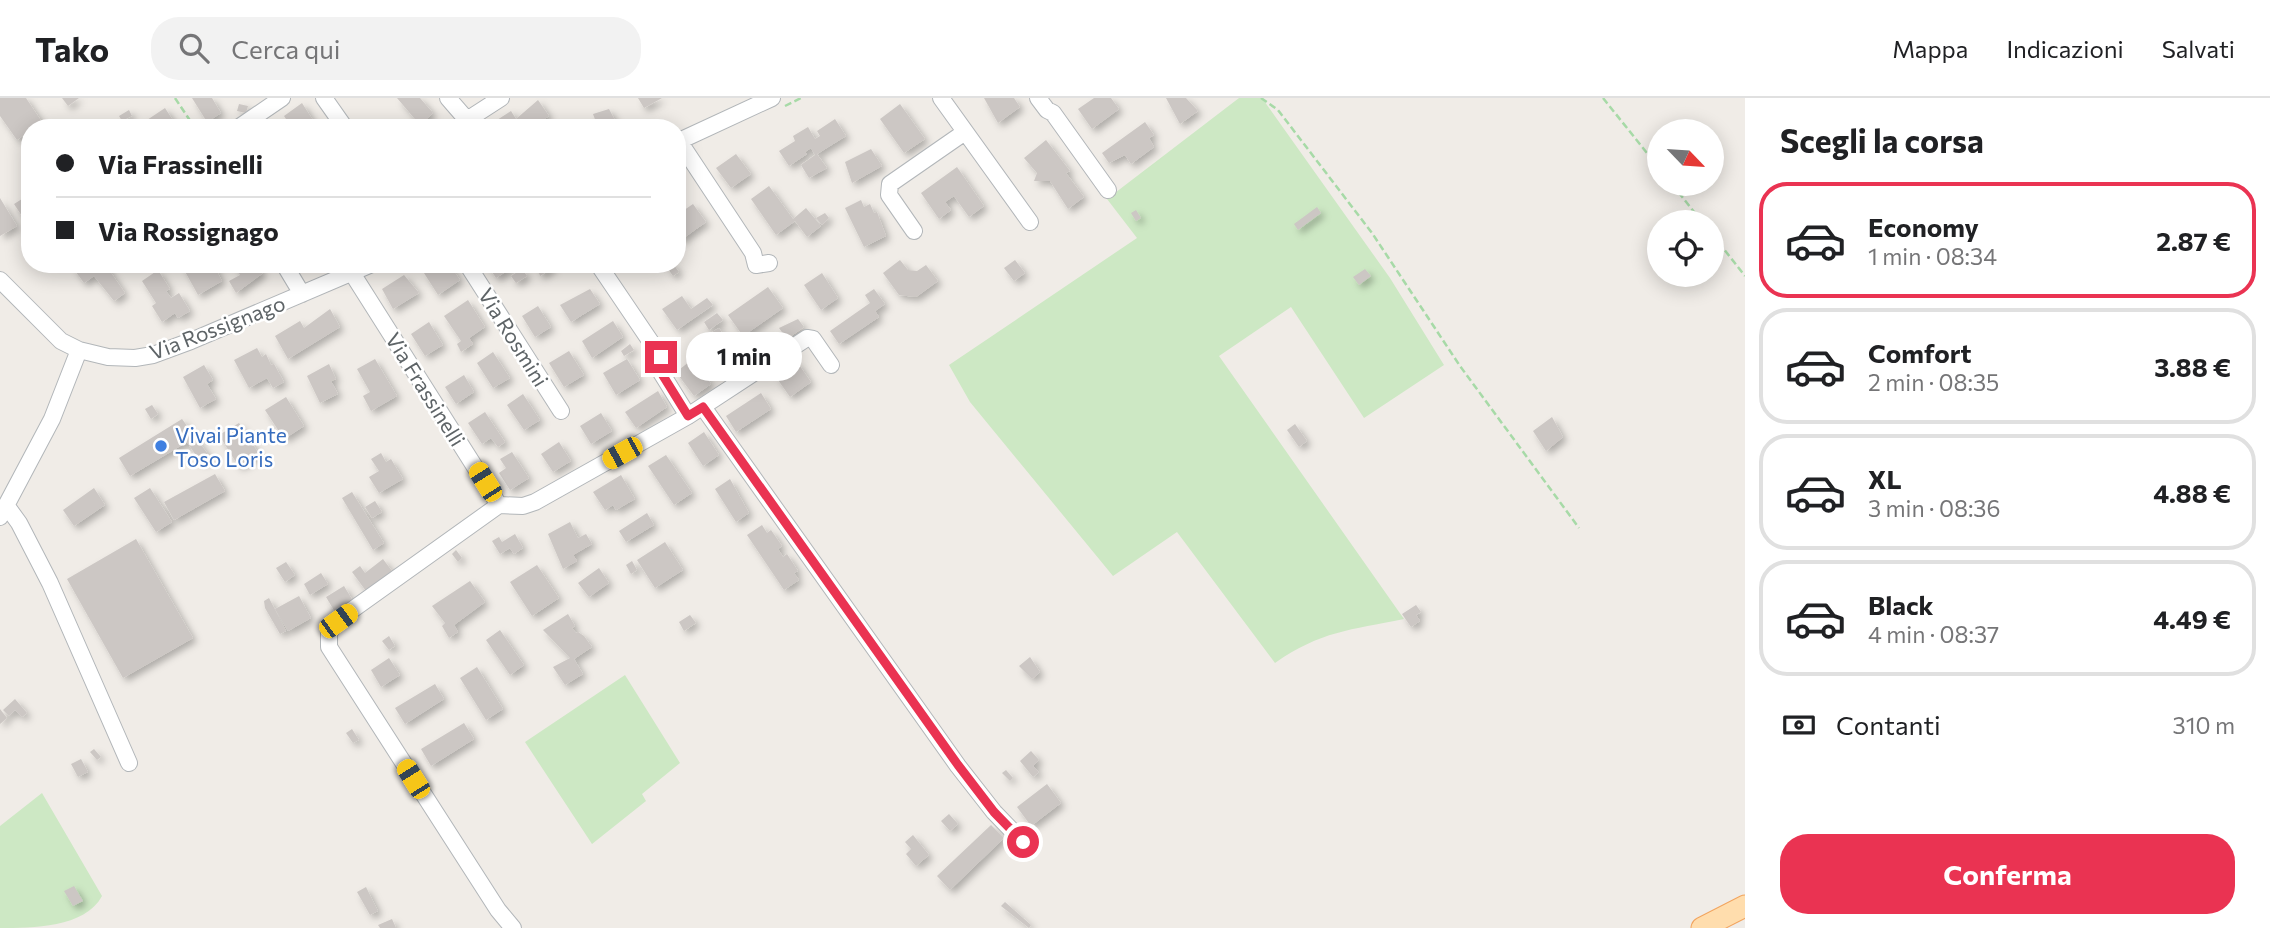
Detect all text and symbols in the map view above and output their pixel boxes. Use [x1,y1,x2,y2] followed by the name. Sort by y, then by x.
[151,17,641,80] search box
[35,28,109,69] text: Tako
[175,29,213,67] icon: search
[231,33,341,64] text: Cerca qui
[1892,34,1968,63] text: Mappa
[2006,34,2124,63] text: Indicazioni
[2162,34,2235,63] text: Salvati
[1647,119,1724,196] north arrow
[1647,119,1724,287] map controls
[1780,120,1984,160] text: Scegli la corsa
[98,148,263,179] text: Via Frassinelli
[1784,209,1847,272] icon: car
[1647,210,1724,287] button: locate
[1868,211,1979,242] text: Economy
[98,215,279,246] text: Via Rossignago
[2156,225,2231,256] text: 2.87 €
[1868,242,1997,270] text: 1 min · 08:34
[474,283,554,391] street label: Via Rosmini
[146,290,288,364] street label: Via Rossignago
[381,328,471,450] street label: Via Frassinelli
[686,332,801,382] callout: 1 min
[1784,335,1847,398] icon: car
[1868,337,1971,368] text: Comfort
[645,341,677,373] route end
[717,342,771,370] text: 1 min
[2154,351,2231,382] text: 3.88 €
[1868,368,1999,396] text: 2 min · 08:35
[175,422,287,471] place label: Vivai Piante Toso Loris
[599,434,646,472] car
[153,438,169,454] marker: Vivai Piante Toso Loris
[465,459,506,505] car
[1784,461,1847,524] icon: car
[1868,463,1902,494] text: XL
[2153,477,2231,508] text: 4.88 €
[1868,494,2000,522] text: 3 min · 08:36
[1784,587,1847,650] icon: car
[1868,589,1934,620] text: Black
[315,600,362,642] car
[2153,603,2231,634] text: 4.49 €
[1868,620,1999,648] text: 4 min · 08:37
[1780,706,1818,744] icon: cash
[1836,709,1941,740] text: Contanti
[2173,711,2235,739] text: 310 m
[393,756,434,802] car
[1007,826,1039,858] route start
[1780,834,2235,914] button: Conferma

